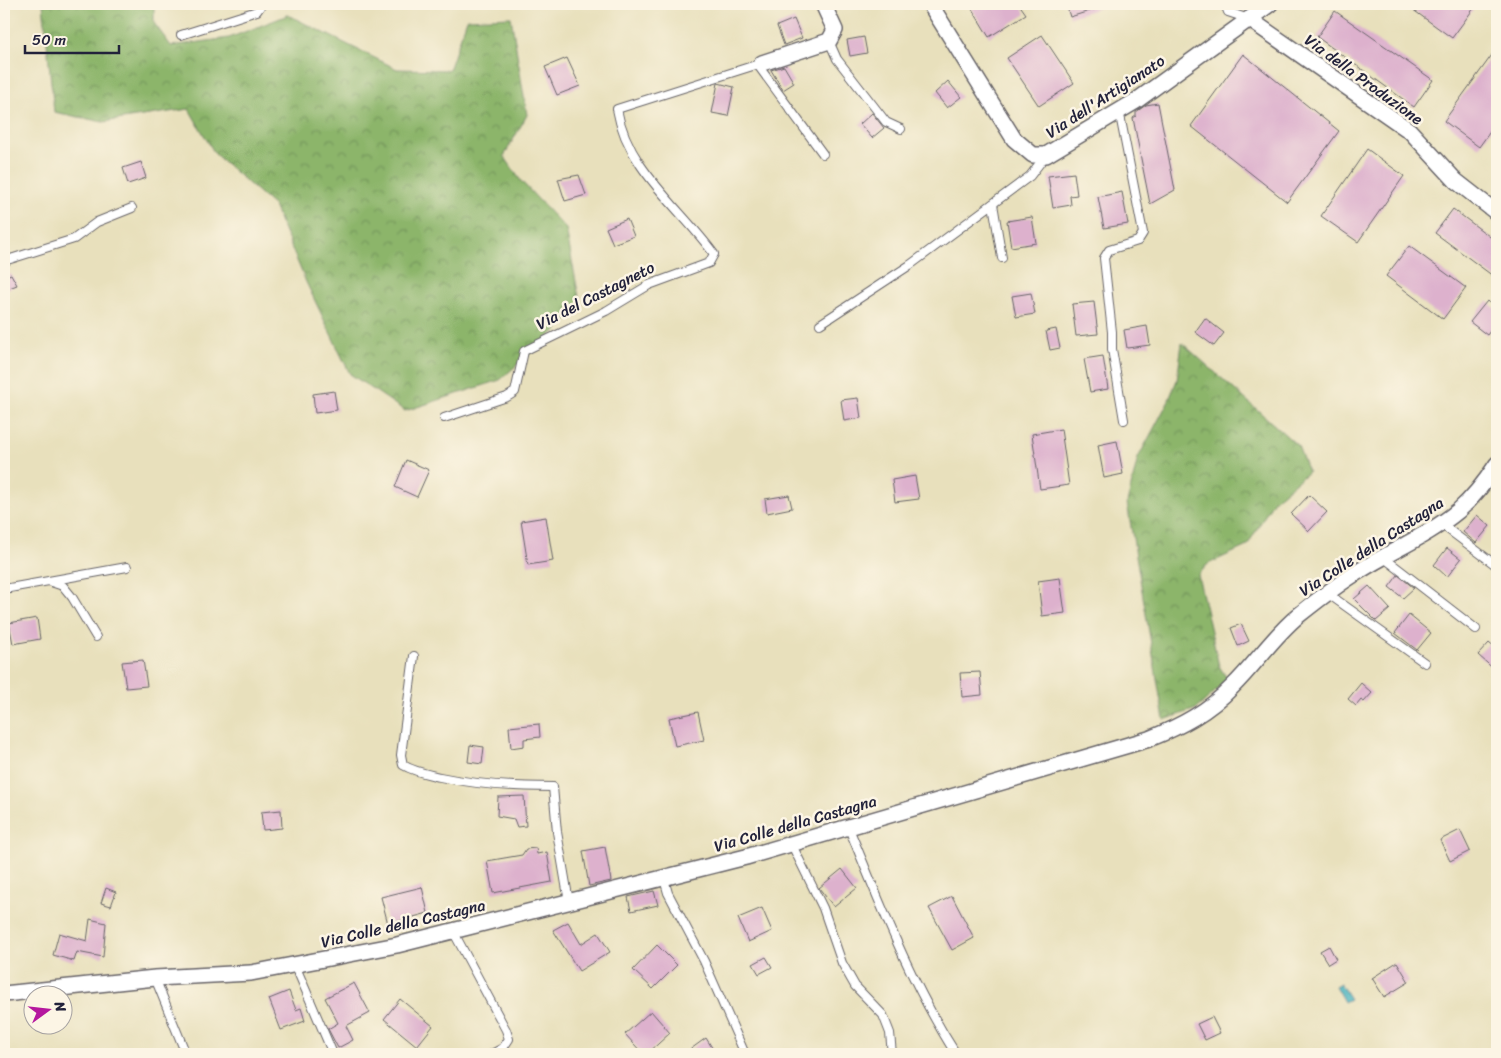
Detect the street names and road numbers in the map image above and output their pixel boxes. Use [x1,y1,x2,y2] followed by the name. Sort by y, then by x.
[1298,26,1430,133] street label: Via della Produzione
[1039,47,1171,146] street label: Via dell'Artigianato
[531,253,660,338] street label: Via del Castagneto
[1293,489,1450,604] street label: Via Colle della Castagna
[710,786,880,861] street label: Via Colle della Castagna
[318,890,488,956] street label: Via Colle della Castagna

